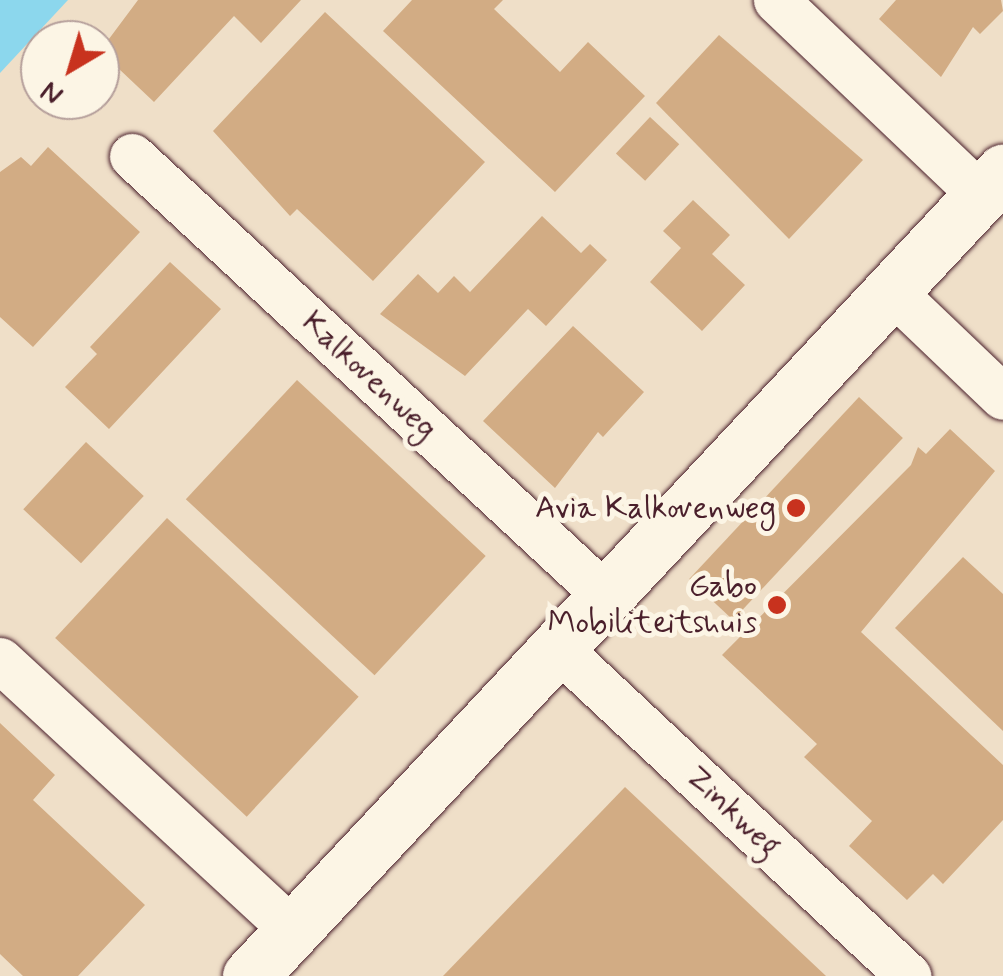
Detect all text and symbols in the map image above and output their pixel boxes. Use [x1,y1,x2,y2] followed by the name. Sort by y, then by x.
[20,20,120,120] north arrow
[34,72,71,113] text: N
[293,304,445,448] street label: Kalkovenweg
[535,489,776,527] place label: Avia Kalkovenweg
[785,497,807,519] marker: Avia Kalkovenweg
[548,568,757,643] place label: Gabo Mobiliteitshuis
[766,594,788,616] marker: Gabo Mobiliteitshuis
[677,758,789,866] street label: Zinkweg

